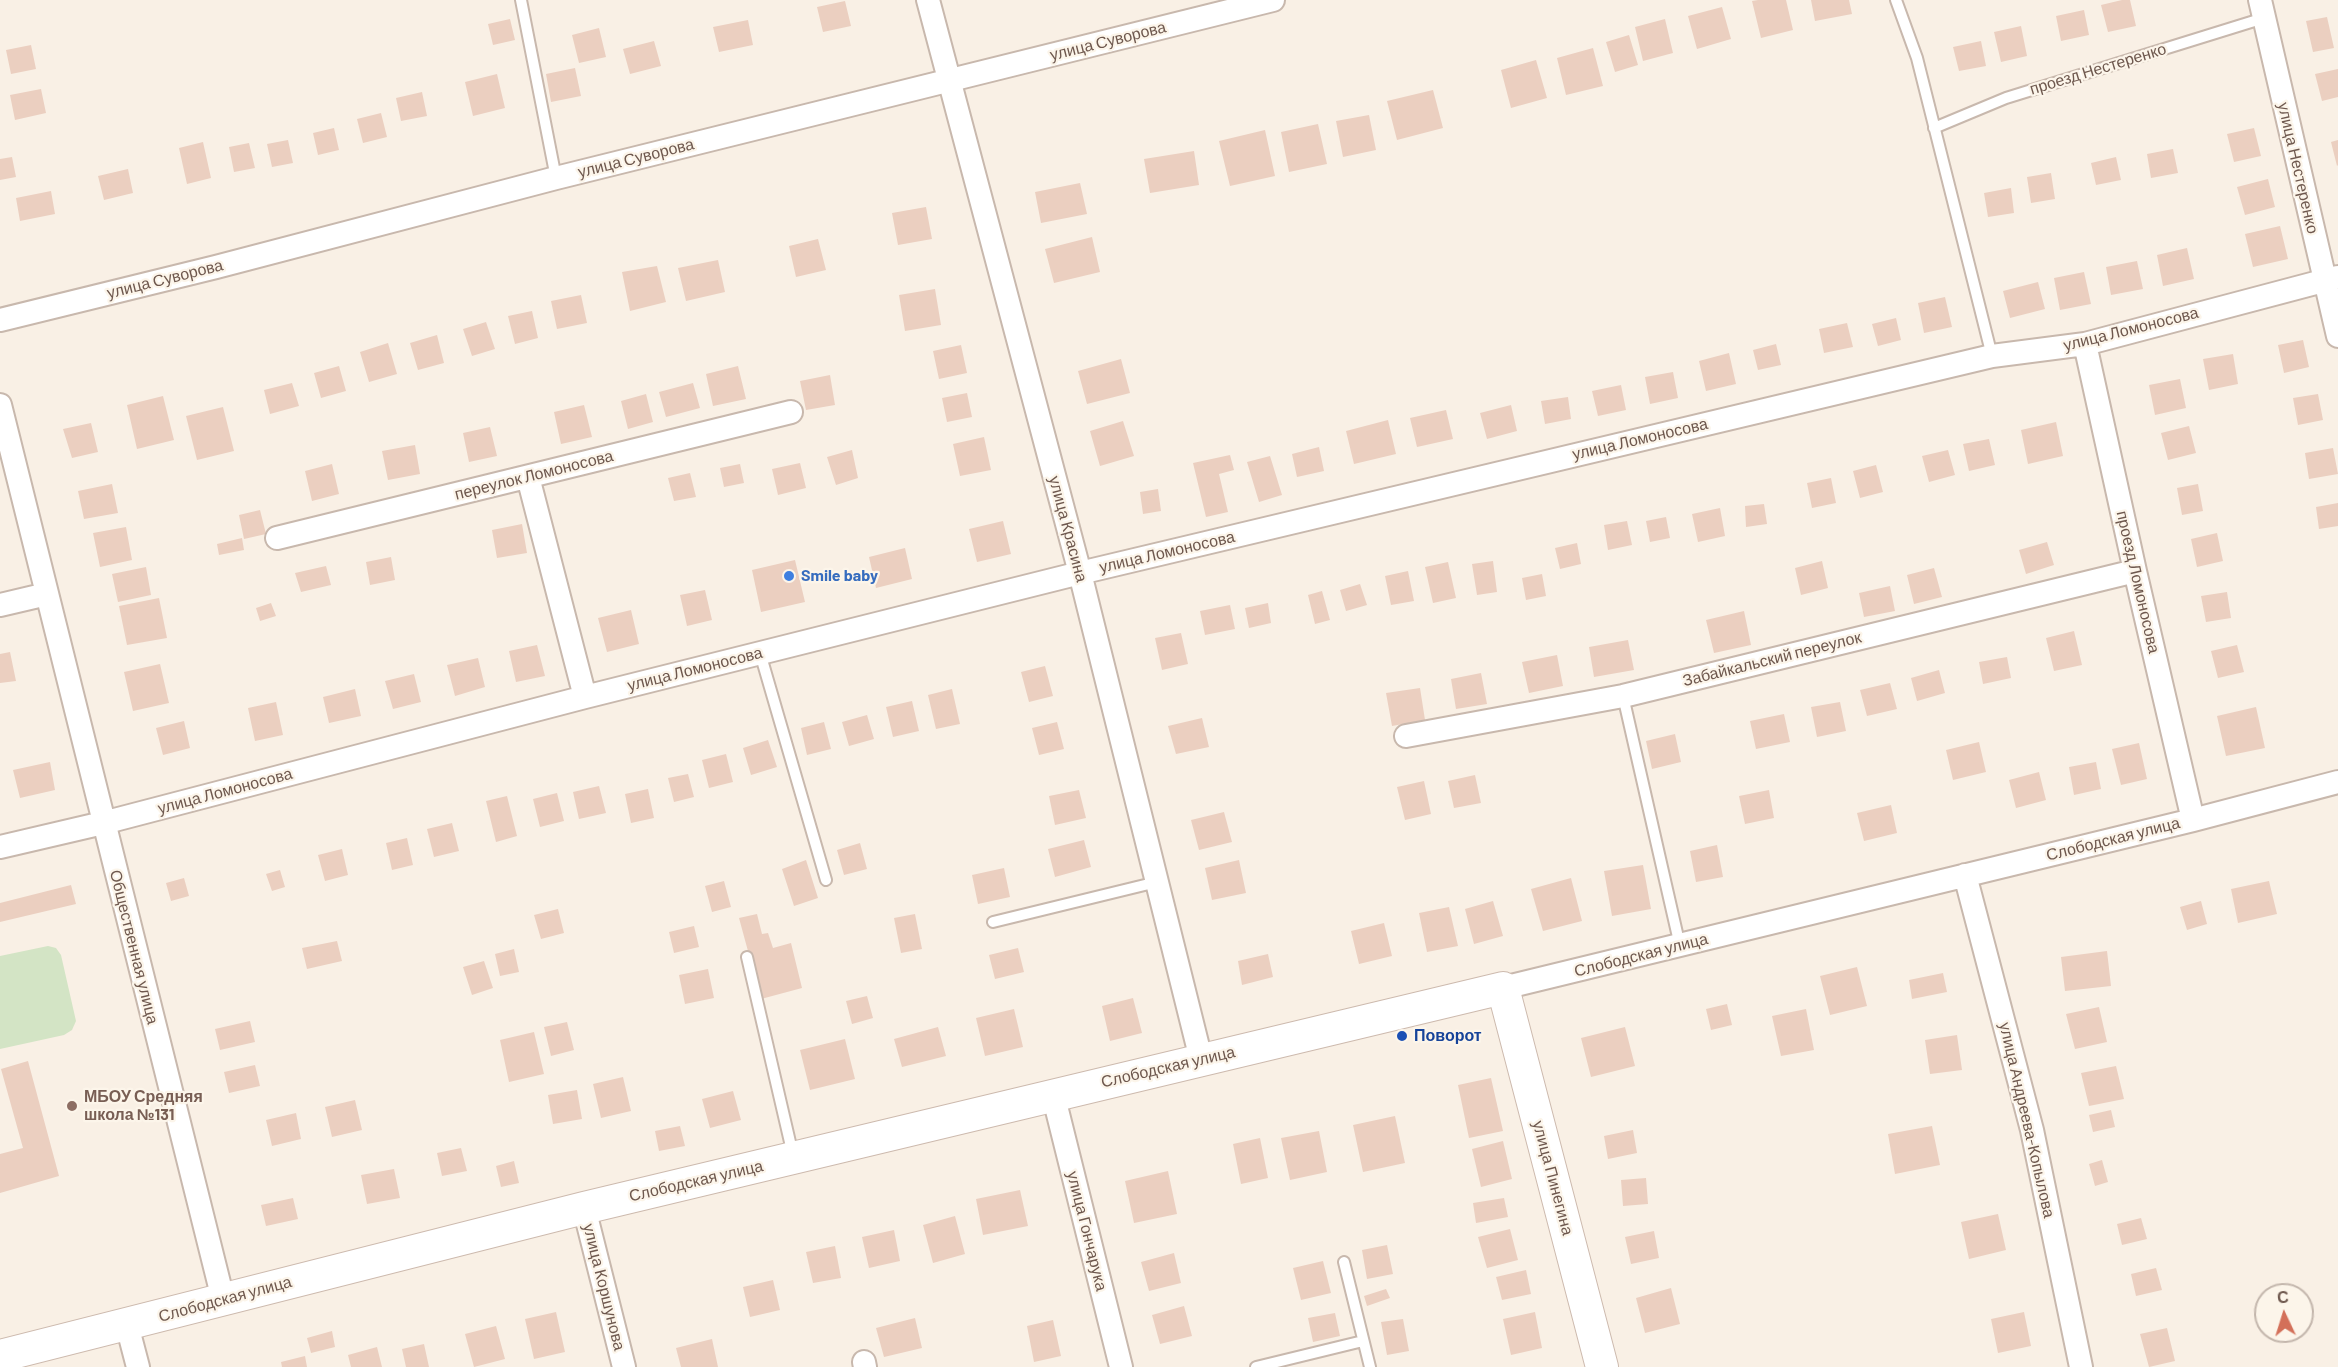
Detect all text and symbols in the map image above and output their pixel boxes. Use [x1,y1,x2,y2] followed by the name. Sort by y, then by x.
[1048,17,1168,65] street label: улица Суворова
[2027,39,2169,99] street label: проезд Нестеренко
[2274,100,2322,236] street label: улица Нестеренко
[576,134,696,182] street label: улица Суворова
[105,255,225,303] street label: улица Суворова
[2061,303,2201,355] street label: улица Ломоносова
[1570,414,1710,464] street label: улица Ломоносова
[453,446,615,504] street label: переулок Ломоносова
[1045,474,1091,584] street label: улица Красина
[2112,509,2164,655] street label: проезд Ломоносова
[1097,527,1237,577] street label: улица Ломоносова
[801,566,878,586] place label: Smile baby
[782,569,796,583] marker: Smile baby
[1681,627,1863,691] street label: Забайкальский переулок
[625,643,765,695] street label: улица Ломоносова
[156,764,294,818] street label: улица Ломоносова
[2044,813,2182,865] street label: Слободская улица
[106,868,162,1026] street label: Общественная улица
[1572,929,1710,981] street label: Слободская улица
[1995,1020,2059,1220] street label: улица Андреева-Копылова
[1414,1026,1482,1046] place label: Поворот
[1395,1029,1409,1043] marker: Поворот
[1099,1042,1237,1092] street label: Слободская улица
[84,1087,203,1125] place label: МБОУ Средняя школа №131
[65,1099,79,1113] marker: МБОУ Средняя школа №131
[1528,1119,1578,1237] street label: улица Пинегина
[627,1156,765,1206] street label: Слободская улица
[1063,1169,1111,1293] street label: улица Гончарука
[579,1222,629,1352] street label: улица Коршунова
[156,1272,294,1326] street label: Слободская улица
[2254,1283,2314,1343] north arrow
[2276,1287,2289,1306] text: С

